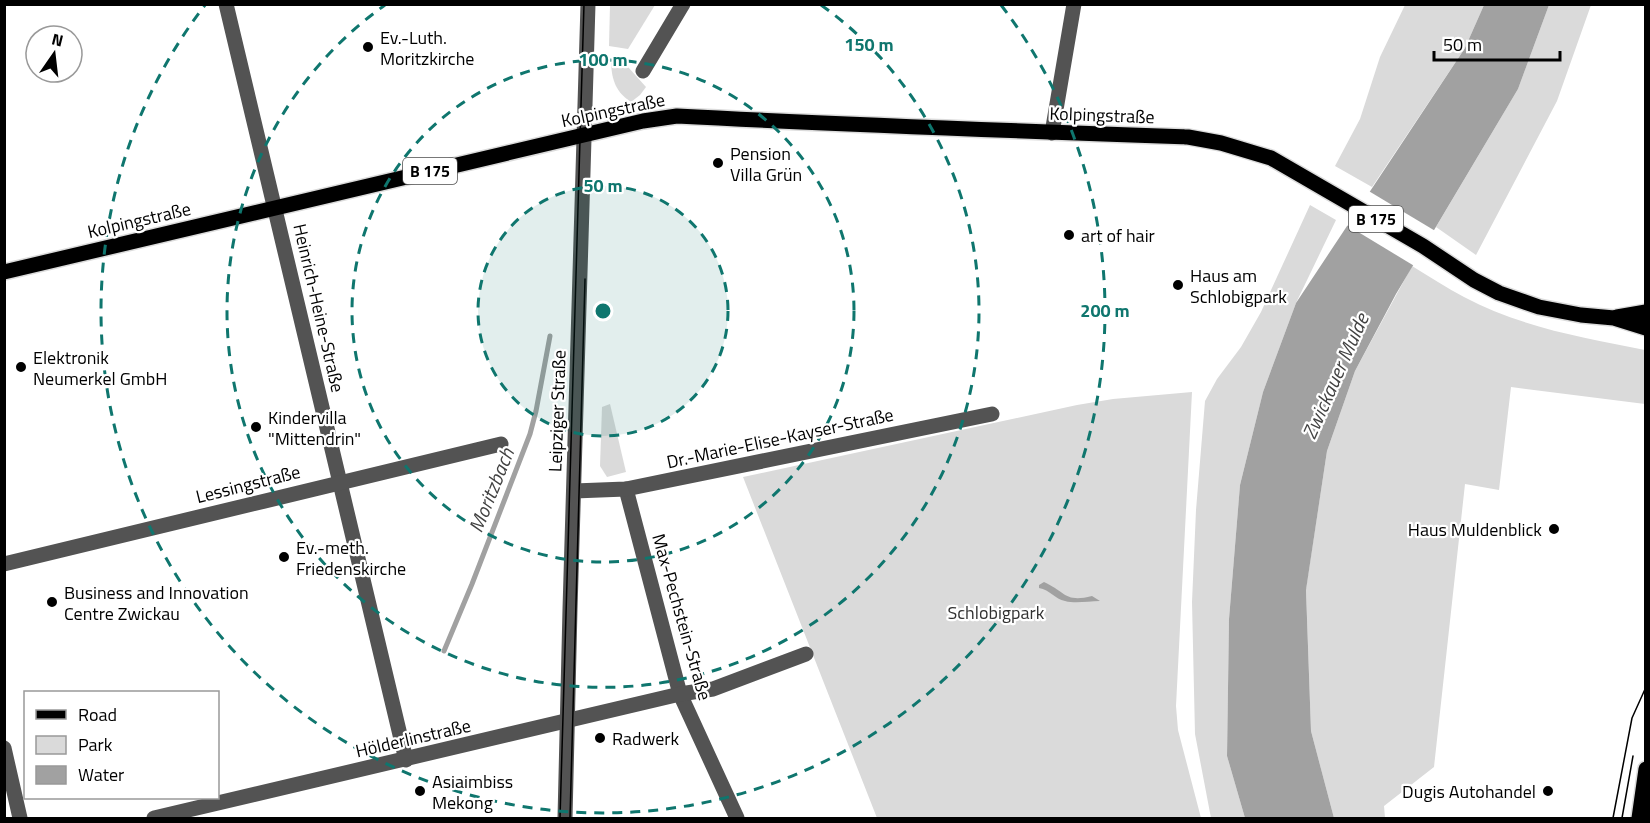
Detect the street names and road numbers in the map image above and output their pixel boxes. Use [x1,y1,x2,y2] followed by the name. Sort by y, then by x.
[559,86,667,134] street label: Kolpingstraße
[1049,100,1155,130] street label: Kolpingstraße
[403,158,457,184] road number: B 175
[85,195,193,245] street label: Kolpingstraße
[1349,206,1403,232] road number: B 175
[286,221,352,395] street label: Heinrich-Heine-Straße
[541,349,573,473] street label: Leipziger Straße
[664,401,896,475] street label: Dr.-Marie-Elise-Kayser-Straße
[193,458,303,510] street label: Lessingstraße
[645,531,719,703] street label: Max-Pechstein-Straße
[353,712,473,764] street label: Hölderlinstraße

